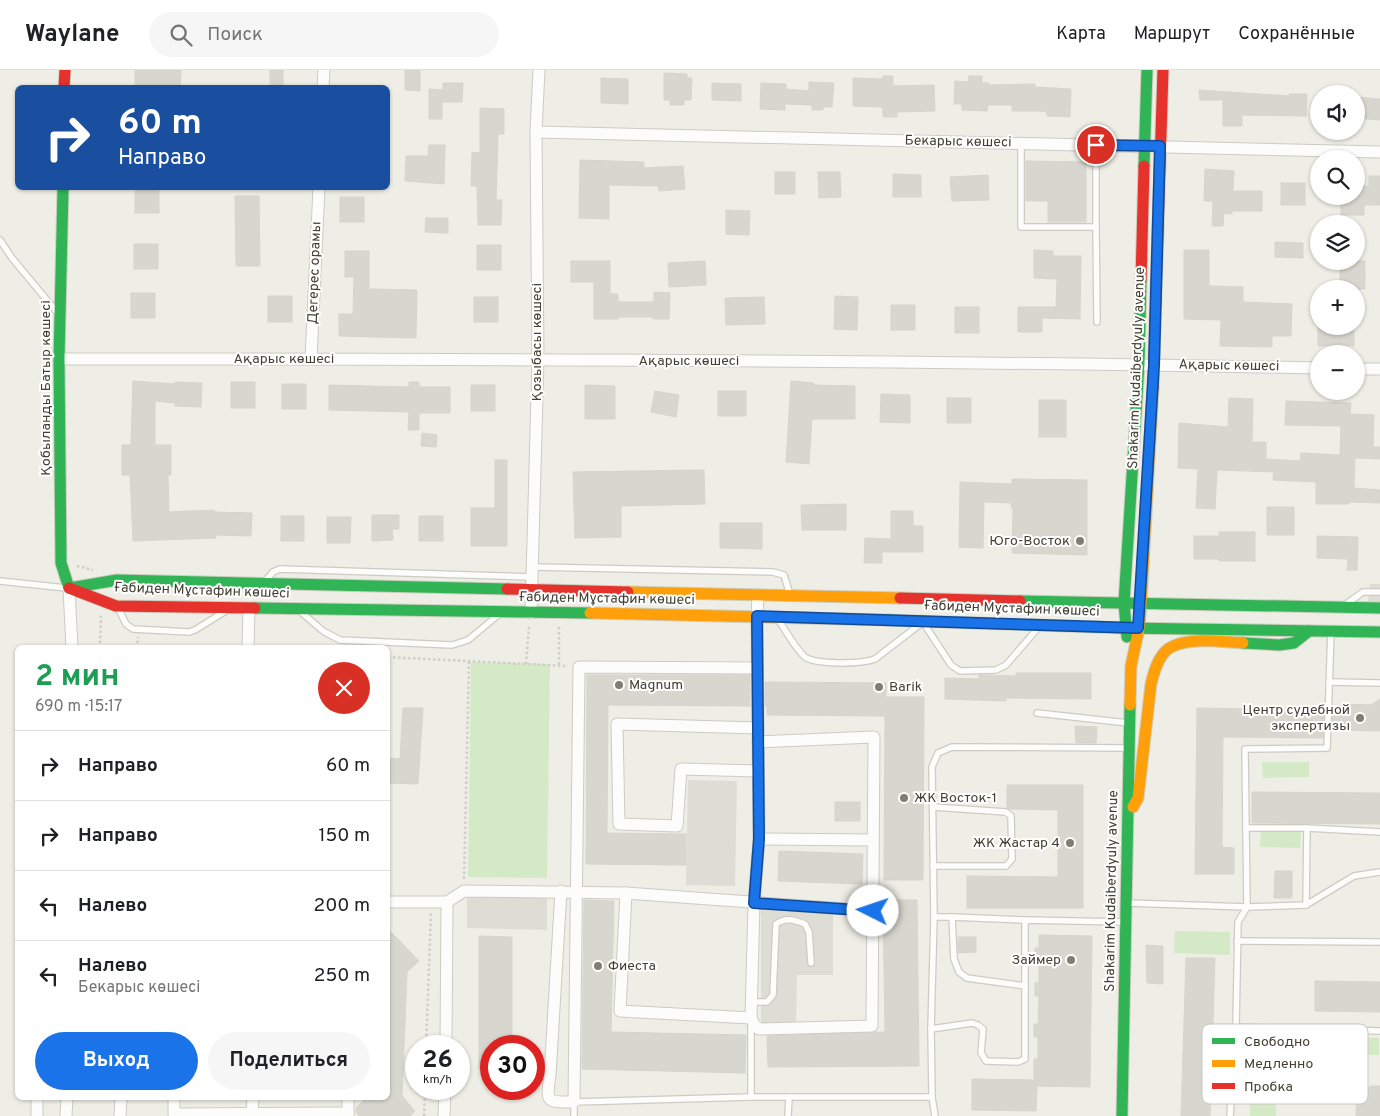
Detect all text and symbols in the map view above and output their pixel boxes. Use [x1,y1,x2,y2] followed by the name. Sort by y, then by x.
[149,12,499,57] search box
[25,20,119,50] text: Waylane
[167,21,195,49] icon: search
[207,23,263,47] text: Поиск
[1056,23,1106,46] text: Карта
[1134,23,1210,46] text: Маршрут
[1238,23,1355,46] text: Сохранённые
[1310,85,1365,400] map controls
[1310,85,1365,140] button: sound
[118,102,202,146] text: 60 m
[35,105,100,170] icon: right
[1075,124,1117,166] pin
[1082,131,1110,159] icon: arrive
[904,133,1012,151] street label: Бекарыс көшесі
[118,145,206,172] text: Направо
[1310,150,1365,205] button: search
[1310,215,1365,270] button: layers
[305,221,325,325] street label: Дегерес орамы
[1125,267,1149,469] street label: Shakarim Kudaiberdyuly avenue
[1310,280,1365,335] button: +
[529,283,546,401] street label: Қозыбасы көшесі
[38,300,55,476] street label: Қобыланды Батыр көшесі
[1310,345,1365,400] button: −
[234,351,334,368] street label: Ақарыс көшесі
[639,353,739,370] street label: Ақарыс көшесі
[1178,357,1280,375] street label: Ақарыс көшесі
[989,533,1070,550] place label: Юго-Восток
[1074,535,1086,547] marker: Юго-Восток
[114,579,290,603] street label: Ғабиден Мұстафин көшесі
[519,589,695,609] street label: Ғабиден Мұстафин көшесі
[924,597,1100,621] street label: Ғабиден Мұстафин көшесі
[35,659,119,696] text: 2 мин
[318,662,370,714] button: close
[629,677,683,694] place label: Magnum
[613,679,625,691] marker: Magnum
[889,679,922,696] place label: Barik
[873,681,885,693] marker: Barik
[35,697,122,717] text: 690 m · 15:17
[1243,702,1350,735] place label: Центр судебной экспертизы
[1354,712,1366,724] marker: Центр судебной экспертизы
[35,752,63,780] icon: right
[78,754,158,778] text: Направо
[326,754,370,778] text: 60 m
[914,790,997,807] place label: ЖК Восток-1
[1102,790,1122,992] street label: Shakarim Kudaiberdyuly avenue
[898,792,910,804] marker: ЖК Восток-1
[35,822,63,850] icon: right
[78,824,158,848] text: Направо
[318,824,370,848] text: 150 m
[973,835,1060,852] place label: ЖК Жастар 4
[1064,837,1076,849] marker: ЖК Жастар 4
[846,884,898,936] position arrow
[35,892,63,920] icon: left
[78,894,147,918] text: Налево
[314,894,370,918] text: 200 m
[1011,952,1061,969] place label: Займер
[78,954,147,978] text: Налево
[1065,954,1077,966] marker: Займер
[608,958,656,975] place label: Фиеста
[592,960,604,972] marker: Фиеста
[35,962,63,990] icon: left
[314,964,370,988] text: 250 m
[78,978,200,998] text: Бекарыс көшесі
[1202,1024,1368,1104] legend
[35,1032,198,1090] button: Выход
[208,1032,370,1090] button: Поделиться
[1244,1034,1310,1051] text: Свободно
[480,1035,545,1100] speed limit sign: 30
[422,1045,453,1077] text: 26
[1244,1056,1313,1073] text: Медленно
[423,1072,452,1088] text: km/h
[1244,1079,1293,1096] text: Пробка

